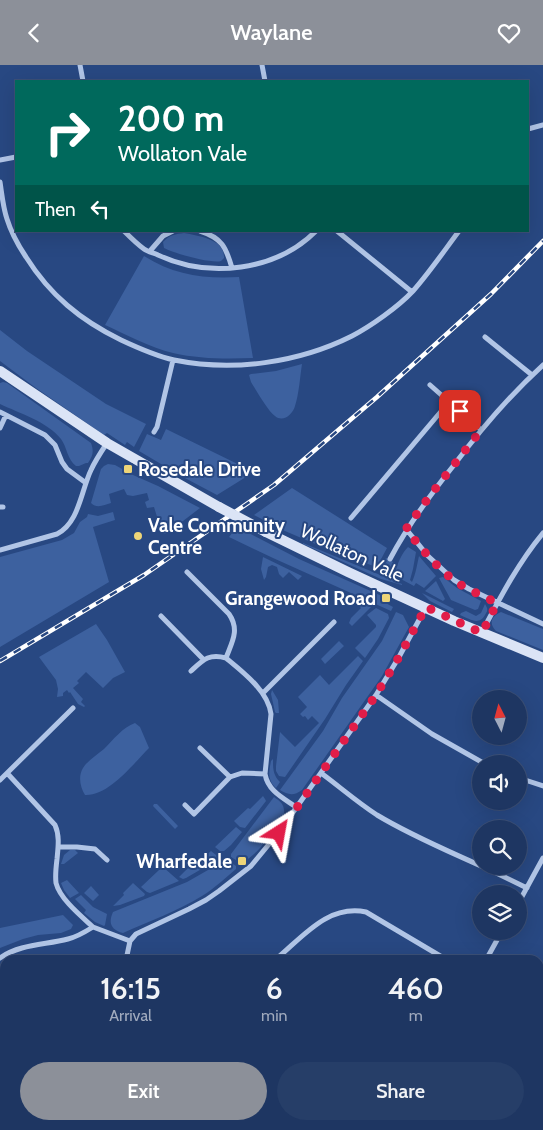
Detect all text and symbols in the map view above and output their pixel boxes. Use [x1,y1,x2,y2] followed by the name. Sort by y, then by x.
[20,19,48,47] icon: back
[230,19,313,46] text: Waylane
[495,19,523,47] icon: heart
[118,97,224,140] text: 200 m
[35,100,100,165] icon: right
[118,140,247,167] text: Wollaton Vale
[86,195,114,223] icon: left
[35,198,76,221] text: Then
[439,390,481,432] pin
[446,397,474,425] icon: arrive
[138,458,261,481] place label: Rosedale Drive
[122,463,134,475] marker: Rosedale Drive
[148,514,286,559] place label: Vale Community Centre
[297,519,408,587] street label: Wollaton Vale
[132,530,144,542] marker: Vale Community Centre
[225,587,376,610] place label: Grangewood Road
[380,592,392,604] marker: Grangewood Road
[472,690,528,745] north arrow
[472,690,527,940] map controls
[472,755,527,810] button: sound
[252,806,304,858] position arrow
[472,820,527,875] button: search
[136,850,232,873] place label: Wharfedale
[236,855,248,867] marker: Wharfedale
[472,885,527,940] button: layers
[100,970,161,1007] text: 16:15
[266,970,283,1007] text: 6
[388,970,444,1007] text: 460
[109,1006,152,1025] text: Arrival
[261,1006,287,1025] text: min
[409,1006,423,1025] text: m
[20,1062,267,1120] button: Exit
[277,1062,524,1120] button: Share

